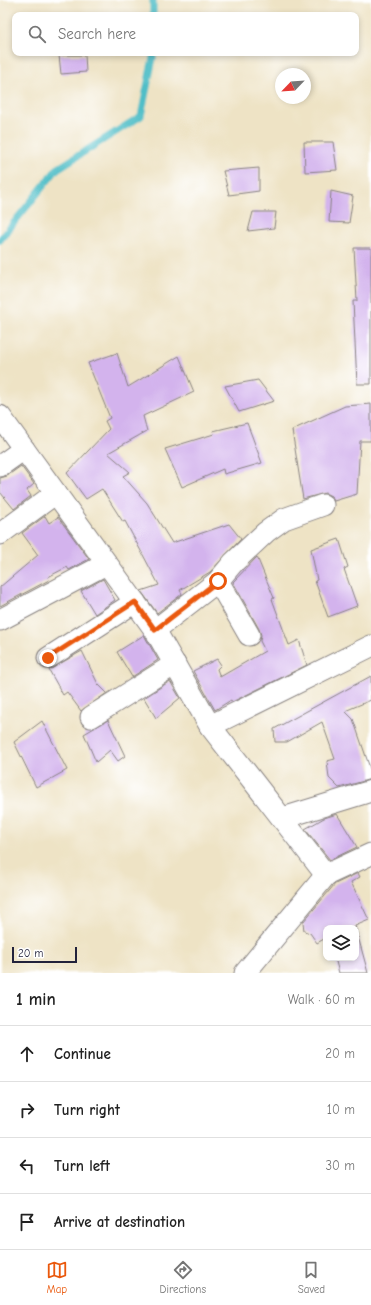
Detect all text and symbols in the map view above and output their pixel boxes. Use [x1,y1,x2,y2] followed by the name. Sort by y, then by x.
[12,12,359,56] search box
[26,23,48,45] icon: search
[58,25,136,43] text: Search here
[275,68,311,104] north arrow
[209,572,227,590] route start
[39,649,57,667] route end
[323,925,359,961] map controls
[323,925,359,961] button: layers
[12,945,77,964] scale bar
[18,947,43,960] text: 20 m
[16,990,56,1009] text: 1 min
[288,992,355,1007] text: Walk · 60 m
[16,1043,38,1065] icon: ahead
[54,1045,111,1063] text: Continue
[325,1046,355,1061] text: 20 m
[16,1099,38,1121] icon: right
[54,1101,120,1119] text: Turn right
[327,1102,355,1117] text: 10 m
[16,1155,38,1177] icon: left
[54,1157,110,1175] text: Turn left
[325,1158,355,1173] text: 30 m
[16,1211,38,1233] icon: arrive
[54,1213,185,1231] text: Arrive at destination
[46,1259,68,1296] tab: Map
[160,1259,206,1296] tab: Directions
[298,1259,325,1296] tab: Saved

